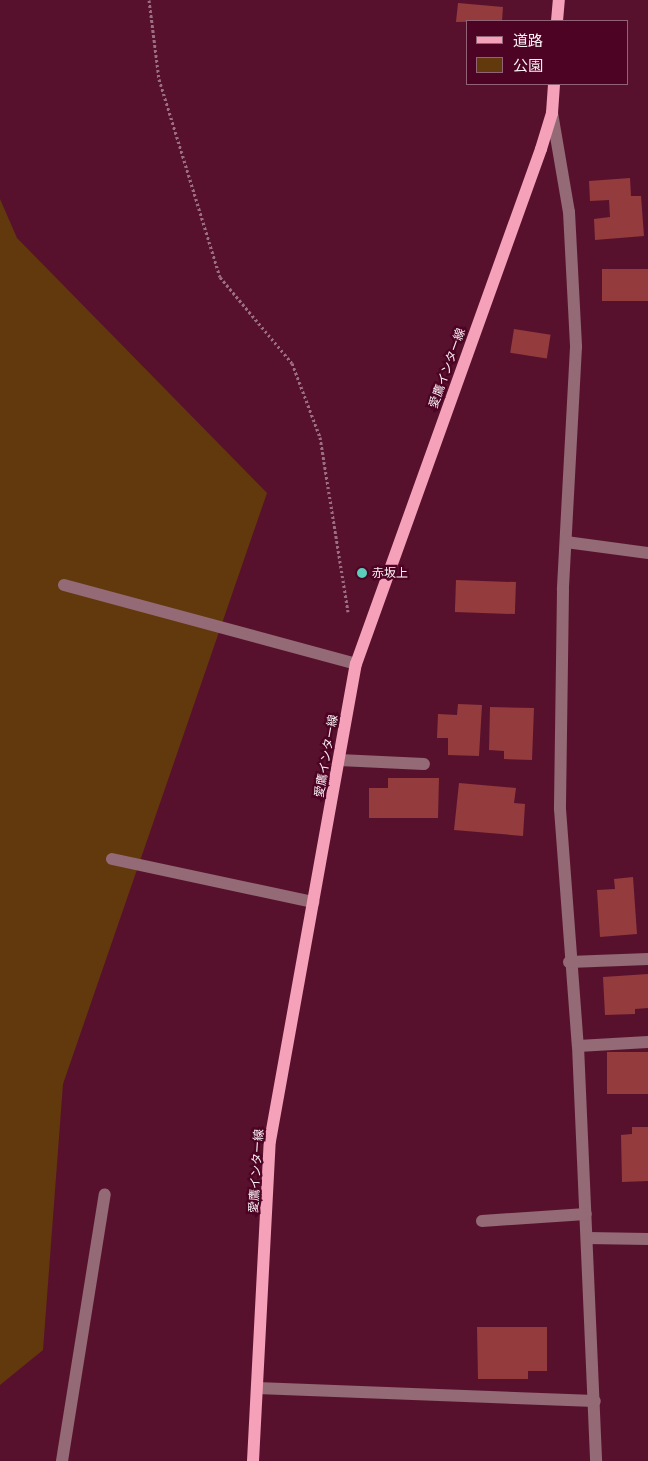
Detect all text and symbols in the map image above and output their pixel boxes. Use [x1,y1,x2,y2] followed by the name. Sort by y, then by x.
[466,20,628,85] legend
[513,30,543,51] text: 道路
[513,55,543,76] text: 公園
[426,326,468,410] street label: 愛鷹インター線
[372,566,408,580] place label: 赤坂上
[356,567,368,579] marker: 赤坂上
[312,713,340,799] street label: 愛鷹インター線
[246,1129,266,1213] street label: 愛鷹インター線

